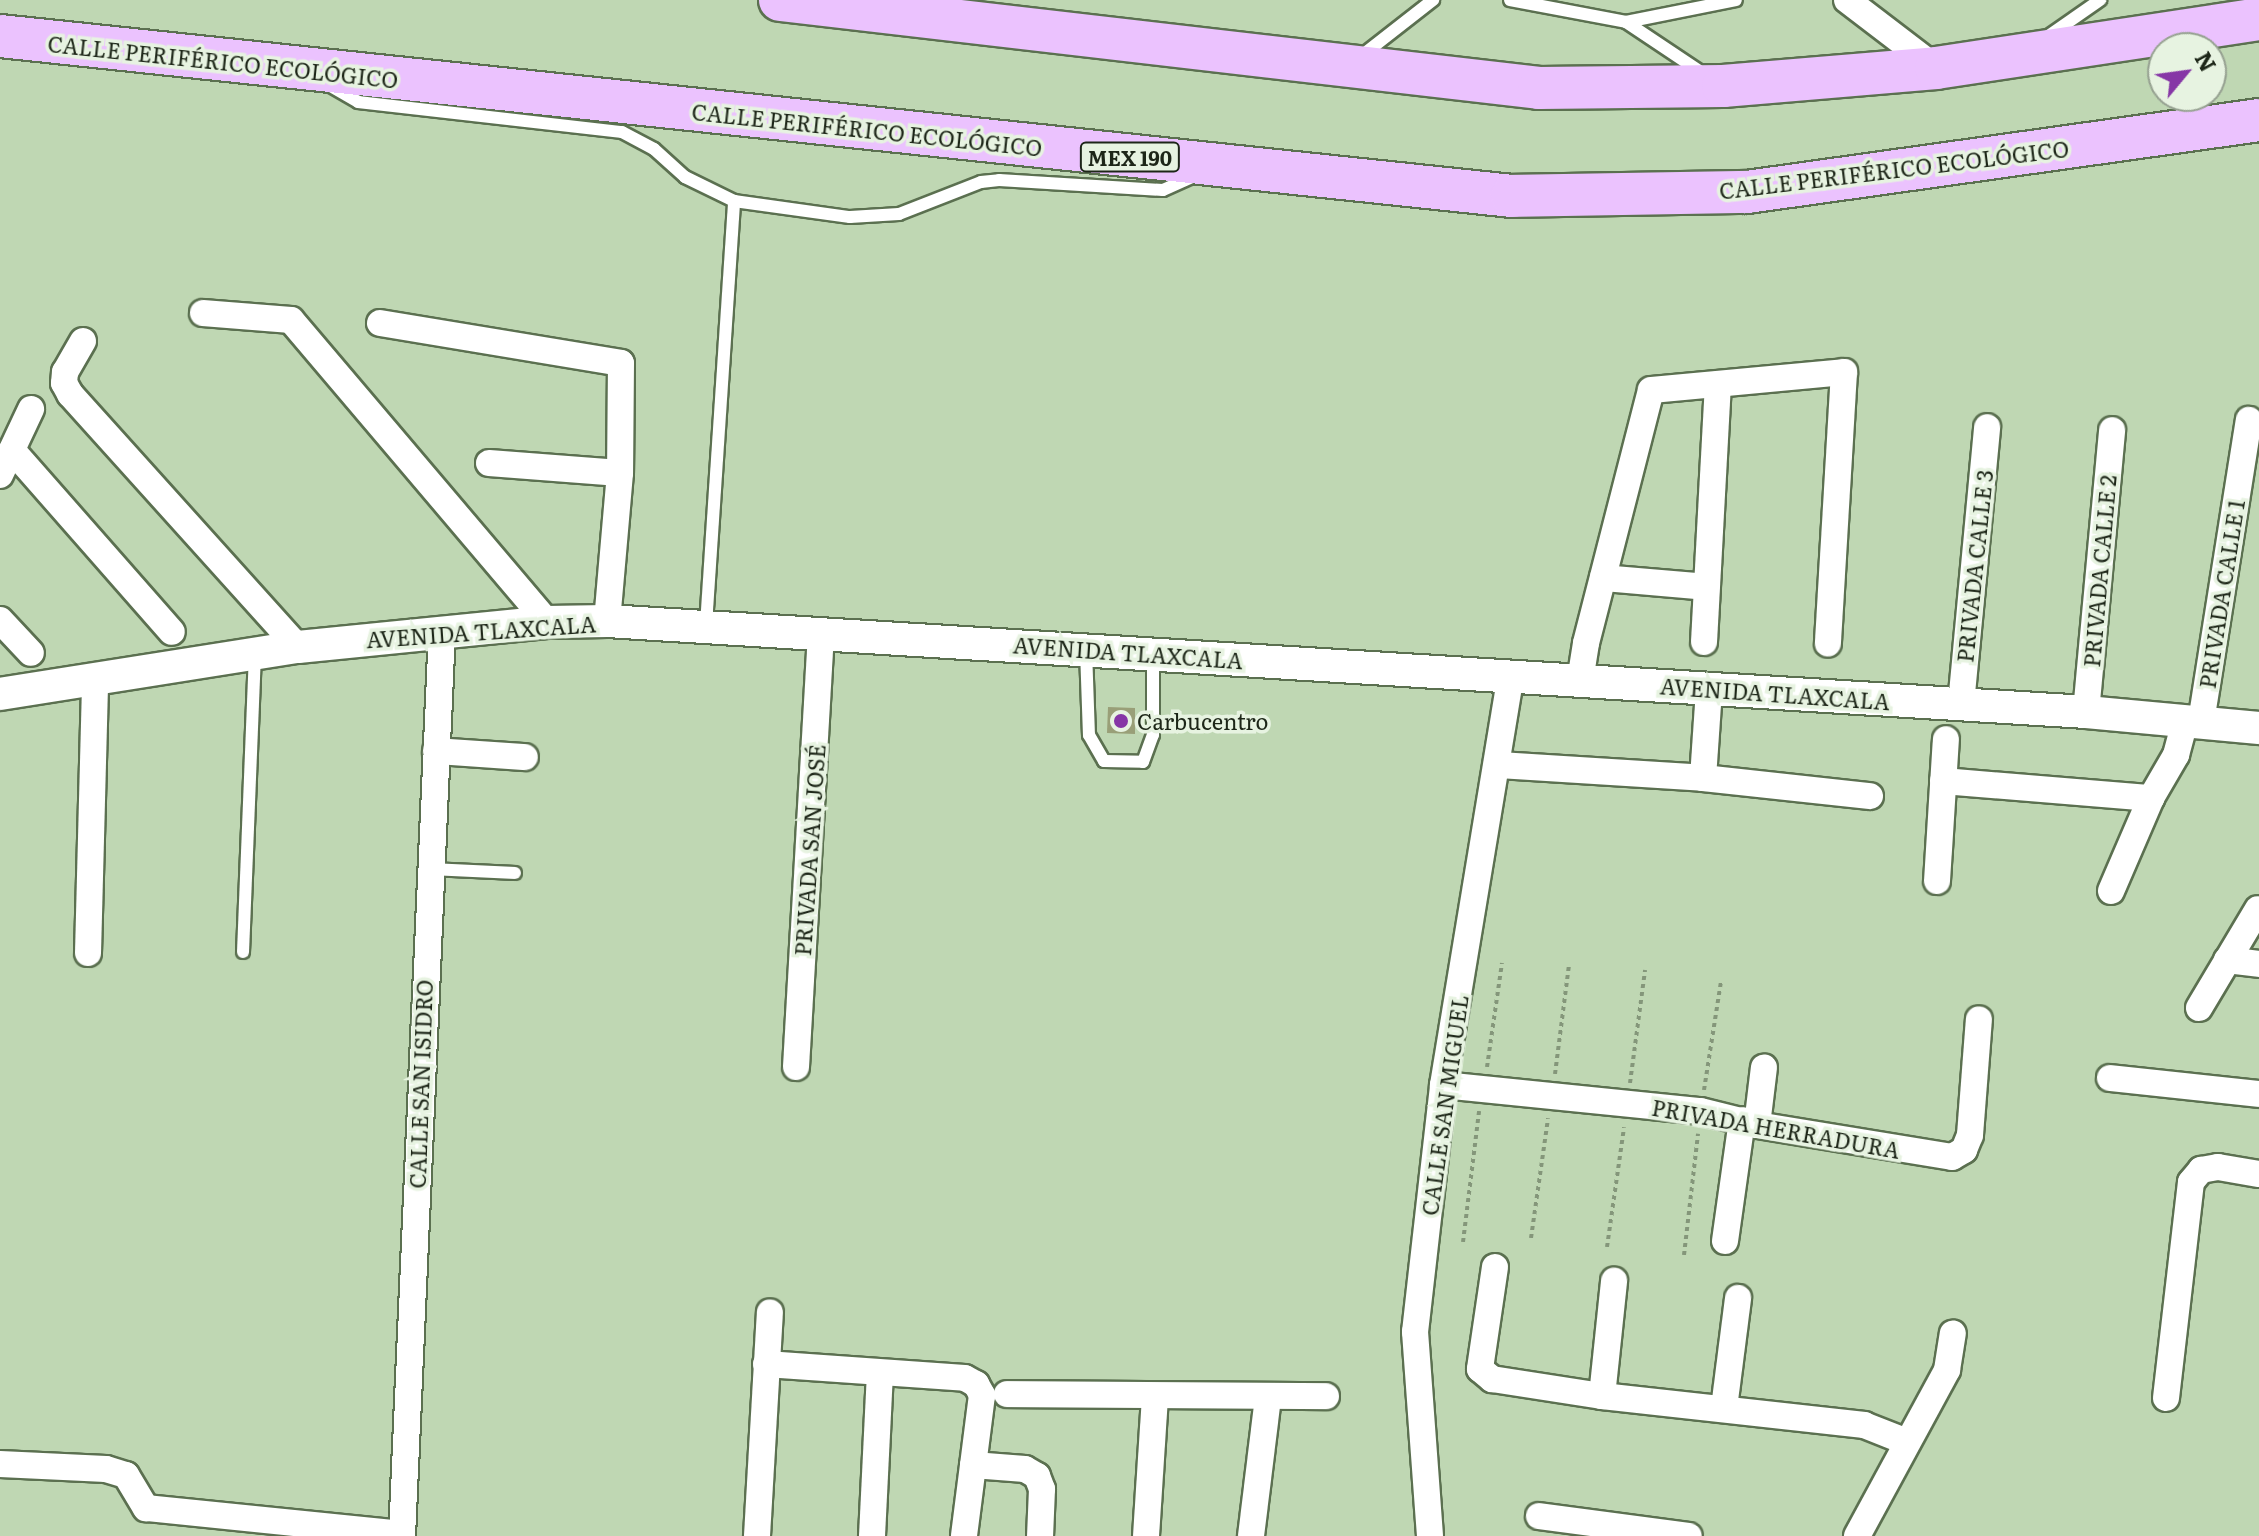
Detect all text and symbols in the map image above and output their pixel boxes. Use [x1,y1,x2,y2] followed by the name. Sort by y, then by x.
[46,29,400,93] street label: CALLE PERIFÉRICO ECOLÓGICO
[2147,32,2227,112] north arrow
[2188,45,2226,77] text: N
[690,97,1044,161] street label: CALLE PERIFÉRICO ECOLÓGICO
[1718,134,2070,204] street label: CALLE PERIFÉRICO ECOLÓGICO
[1078,141,1182,173] road number: MEX 190
[1951,468,1997,664] street label: PRIVADA CALLE 3
[2077,474,2121,668] street label: PRIVADA CALLE 2
[2193,498,2249,690] street label: PRIVADA CALLE 1
[365,610,597,652] street label: AVENIDA TLAXCALA
[1012,631,1244,673] street label: AVENIDA TLAXCALA
[1659,672,1891,714] street label: AVENIDA TLAXCALA
[1137,708,1268,734] place label: Carbucentro
[1112,712,1130,730] marker: Carbucentro
[788,743,830,957] street label: PRIVADA SAN JOSÉ
[403,979,437,1189] street label: CALLE SAN ISIDRO
[1415,993,1473,1217] street label: CALLE SAN MIGUEL
[1650,1093,1902,1163] street label: PRIVADA HERRADURA

